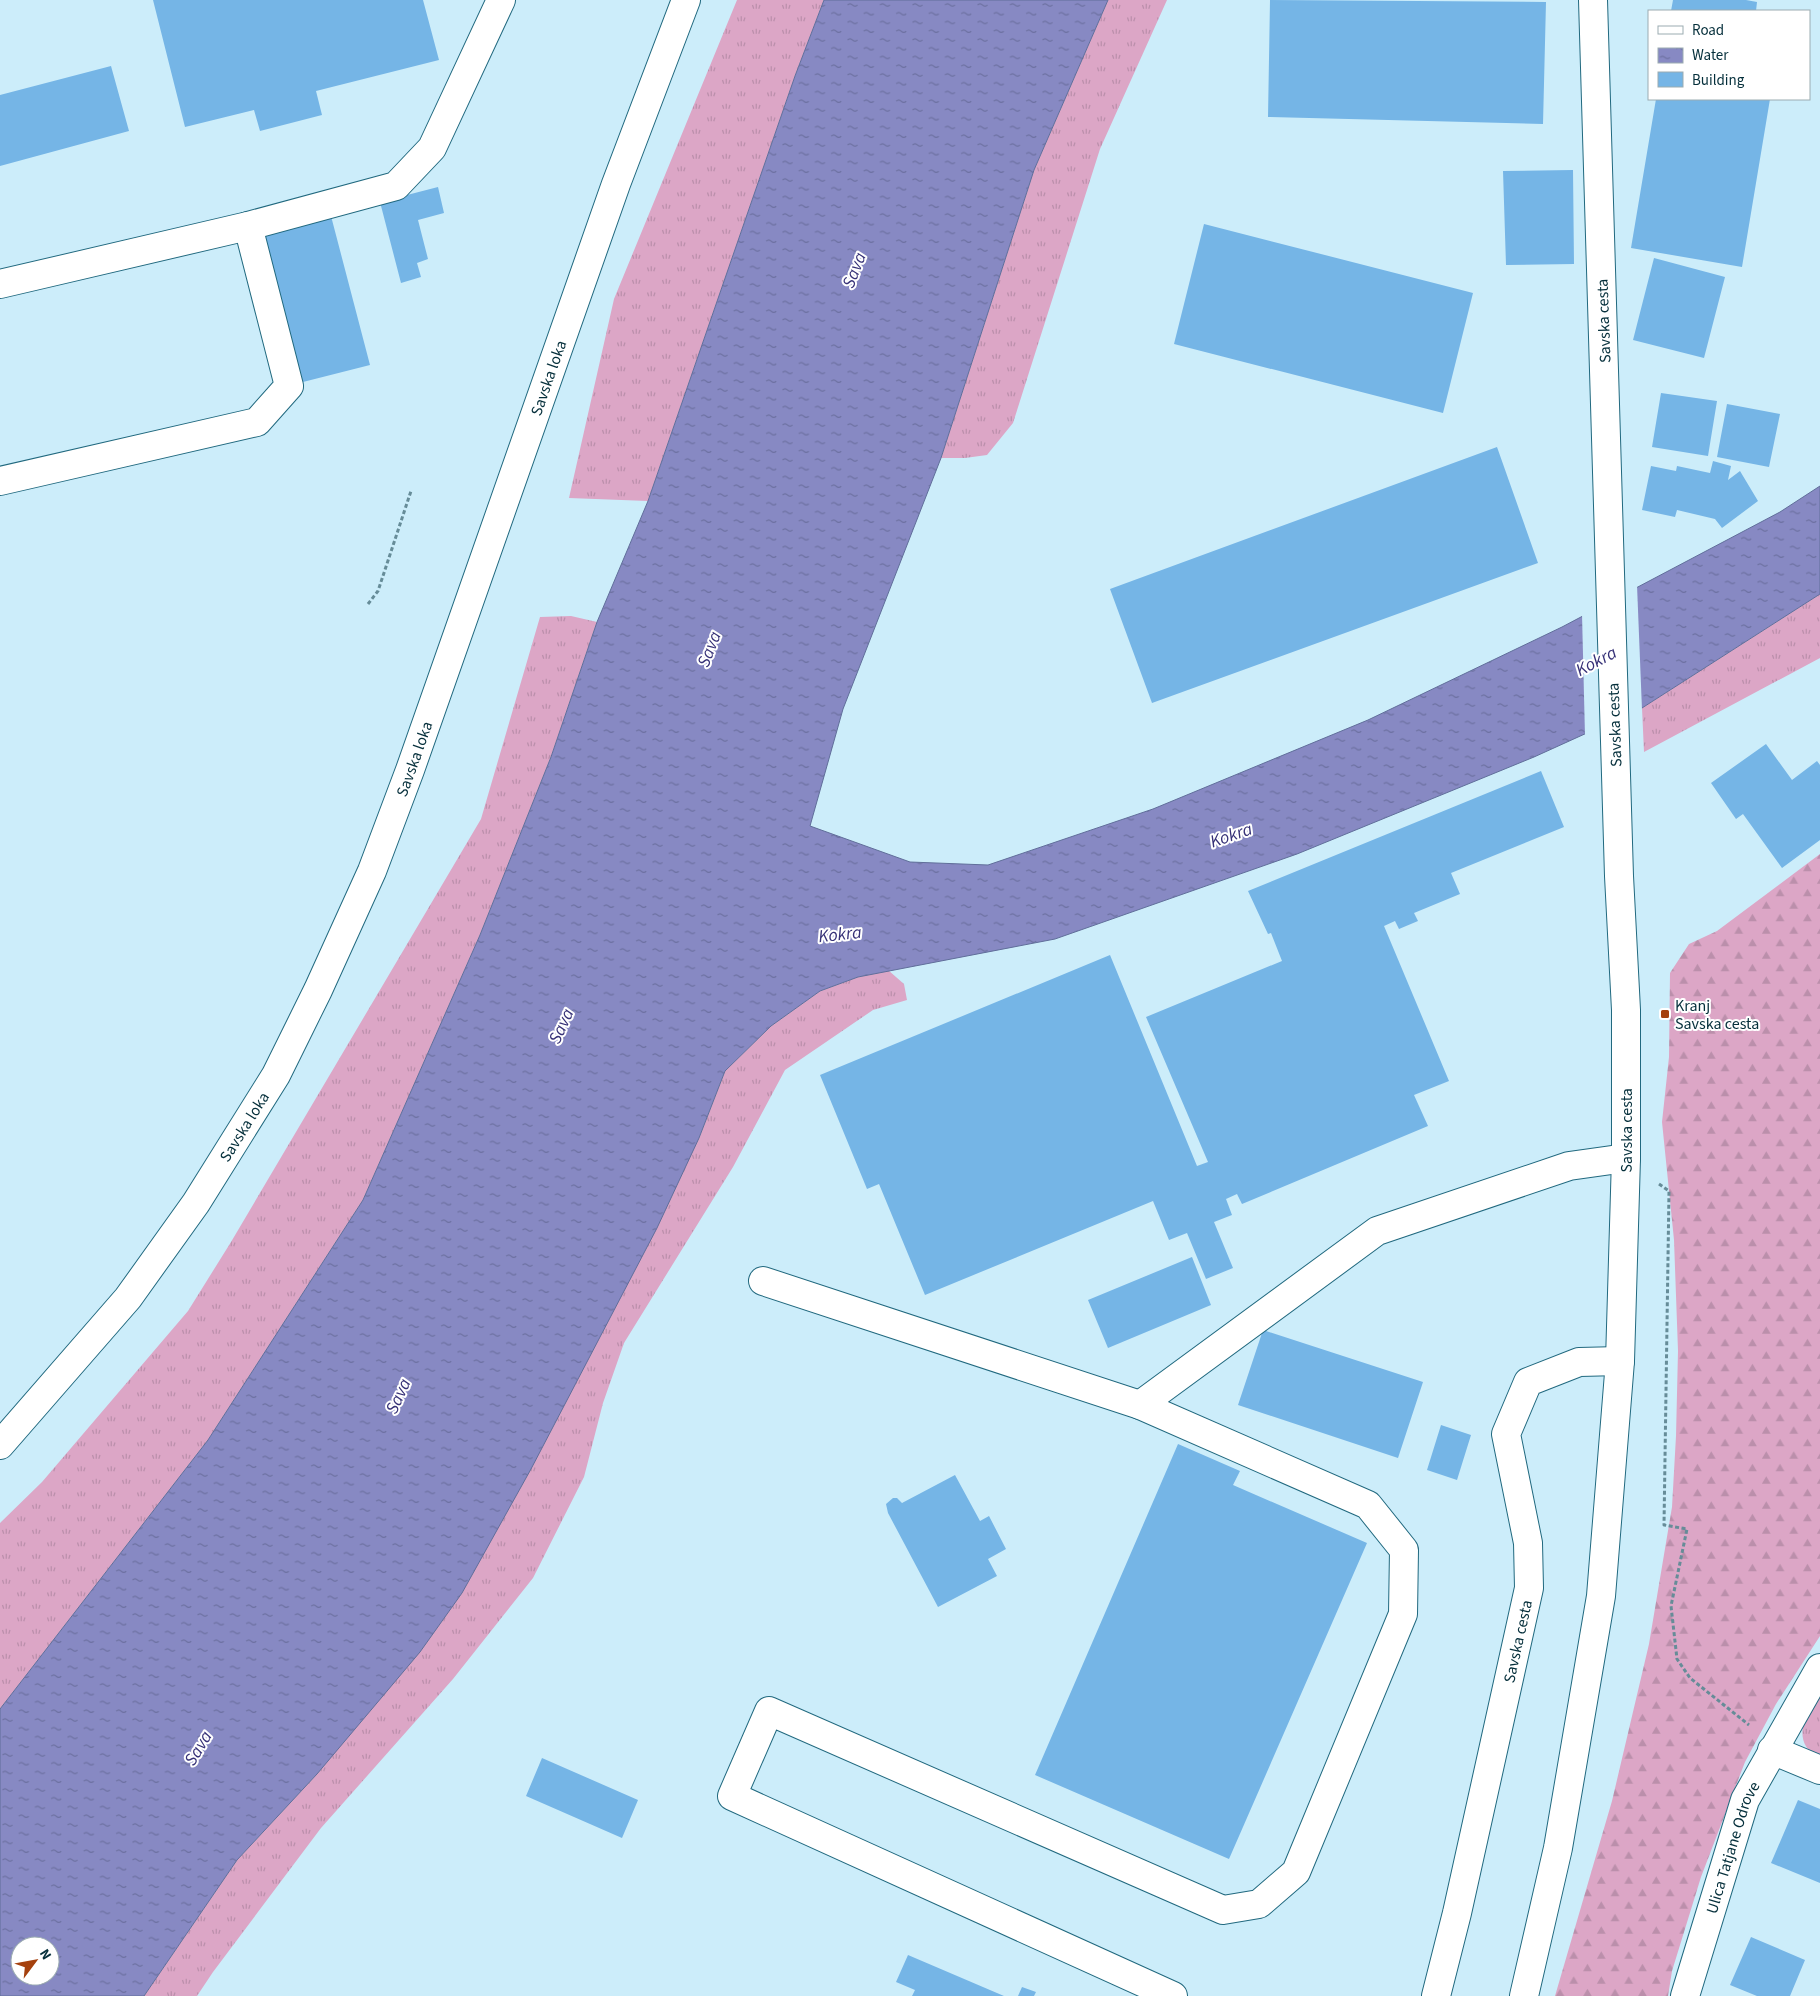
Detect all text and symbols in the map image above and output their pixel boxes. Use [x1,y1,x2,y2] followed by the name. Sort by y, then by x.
[1648,10,1810,100] legend
[1692,20,1724,41] text: Road
[1692,45,1729,66] text: Water
[1692,70,1745,91] text: Building
[836,248,873,292] water label: Sava
[1592,278,1616,363] street label: Savska cesta
[525,337,572,419] street label: Savska loka
[691,627,728,671] water label: Sava
[1571,640,1622,683] water label: Kokra
[1603,682,1627,767] street label: Savska cesta
[391,718,438,800] street label: Savska loka
[1207,816,1256,854] water label: Kokra
[817,920,863,949] water label: Kokra
[1675,995,1759,1035] place label: Kranj Savska cesta
[543,1004,580,1048] water label: Sava
[1659,1008,1671,1020] marker: Kranj Savska cesta
[215,1088,275,1166] street label: Savska loka
[1616,1088,1638,1173] street label: Savska cesta
[380,1374,417,1418] water label: Sava
[1498,1598,1538,1685] street label: Savska cesta
[178,1726,219,1770] water label: Sava
[1701,1777,1765,1916] street label: Ulica Tatjane Odrove
[10,1936,60,1986] north arrow
[34,1945,56,1964] text: N

